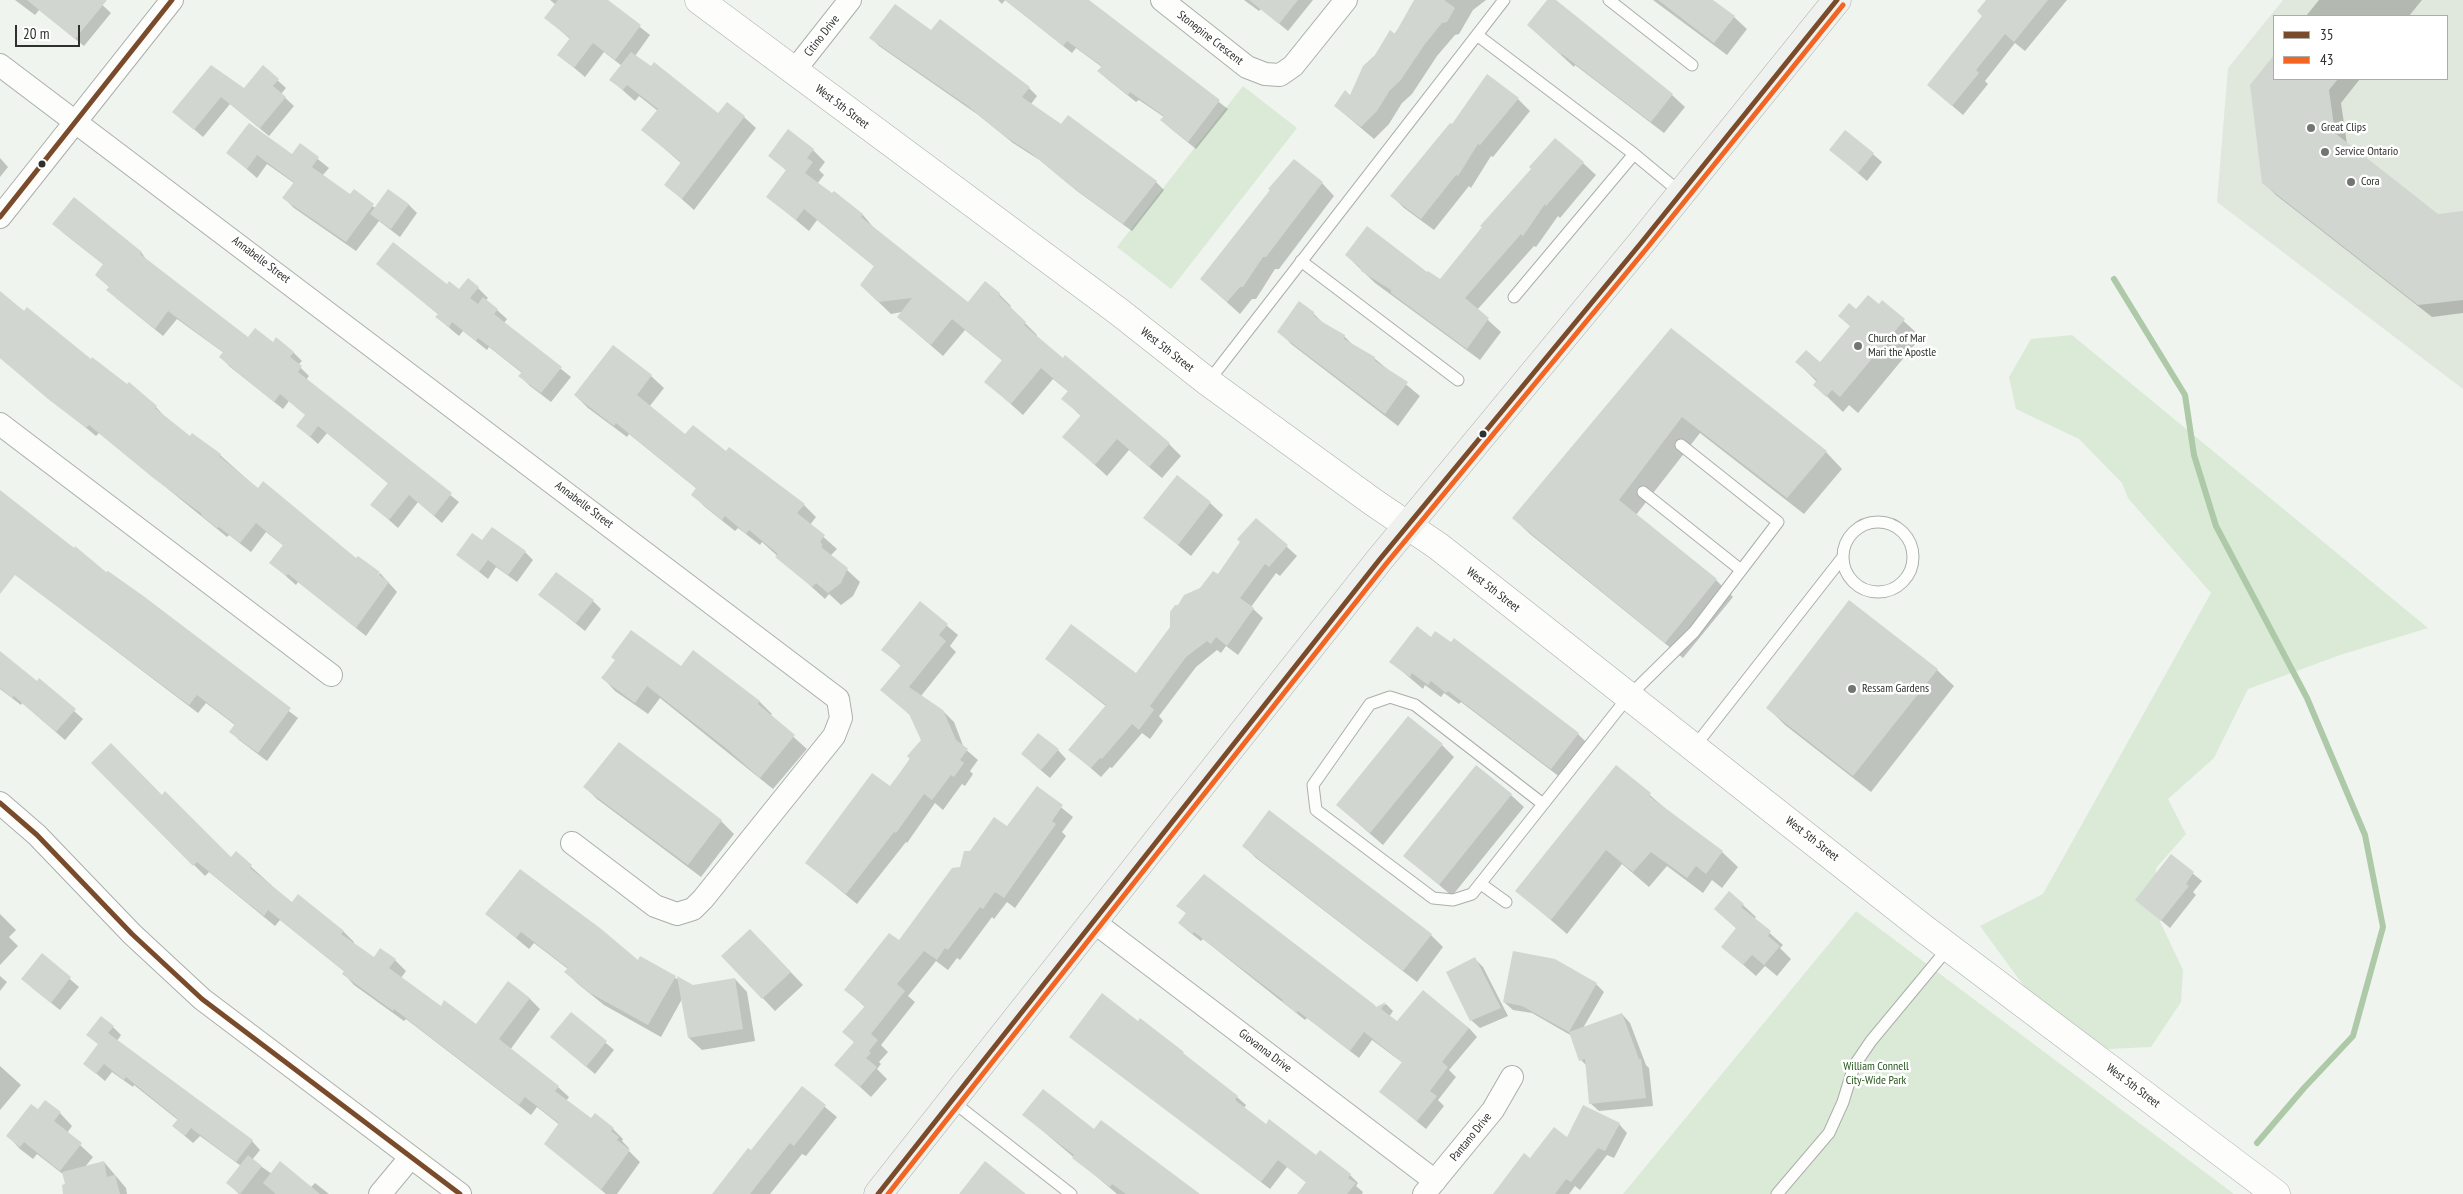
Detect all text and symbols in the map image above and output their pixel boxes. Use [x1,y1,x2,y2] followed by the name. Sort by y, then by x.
[1174,8,1246,68] street label: Stonepine Crescent
[801,12,843,60] street label: Citino Drive
[18,15,82,47] scale bar
[2273,15,2448,80] legend
[23,24,49,43] text: 20 m
[2320,25,2334,44] text: 35
[2320,50,2334,69] text: 43
[812,82,872,132] street label: West 5th Street
[2321,121,2366,135] place label: Great Clips
[2305,122,2317,134] marker: Great Clips
[2335,145,2398,159] place label: Service Ontario
[2319,146,2331,158] marker: Service Ontario
[37,159,47,169] unlabelled marker
[2361,175,2379,189] place label: Cora
[2345,176,2357,188] marker: Cora
[229,233,293,287] street label: Annabelle Street
[1137,325,1197,375] street label: West 5th Street
[1868,332,1936,360] place label: Church of Mar Mari the Apostle
[1852,340,1864,352] marker: Church of Mar Mari the Apostle
[1478,429,1488,439] unlabelled marker
[552,478,616,532] street label: Annabelle Street
[1463,565,1523,615] street label: West 5th Street
[1862,682,1929,696] place label: Ressam Gardens
[1846,683,1858,695] marker: Ressam Gardens
[1782,814,1842,864] street label: West 5th Street
[1236,1026,1294,1076] street label: Giovanna Drive
[1843,1060,1909,1088] park label: William Connell City-Wide Park
[2103,1061,2163,1111] street label: West 5th Street
[1447,1110,1495,1164] street label: Pantano Drive

